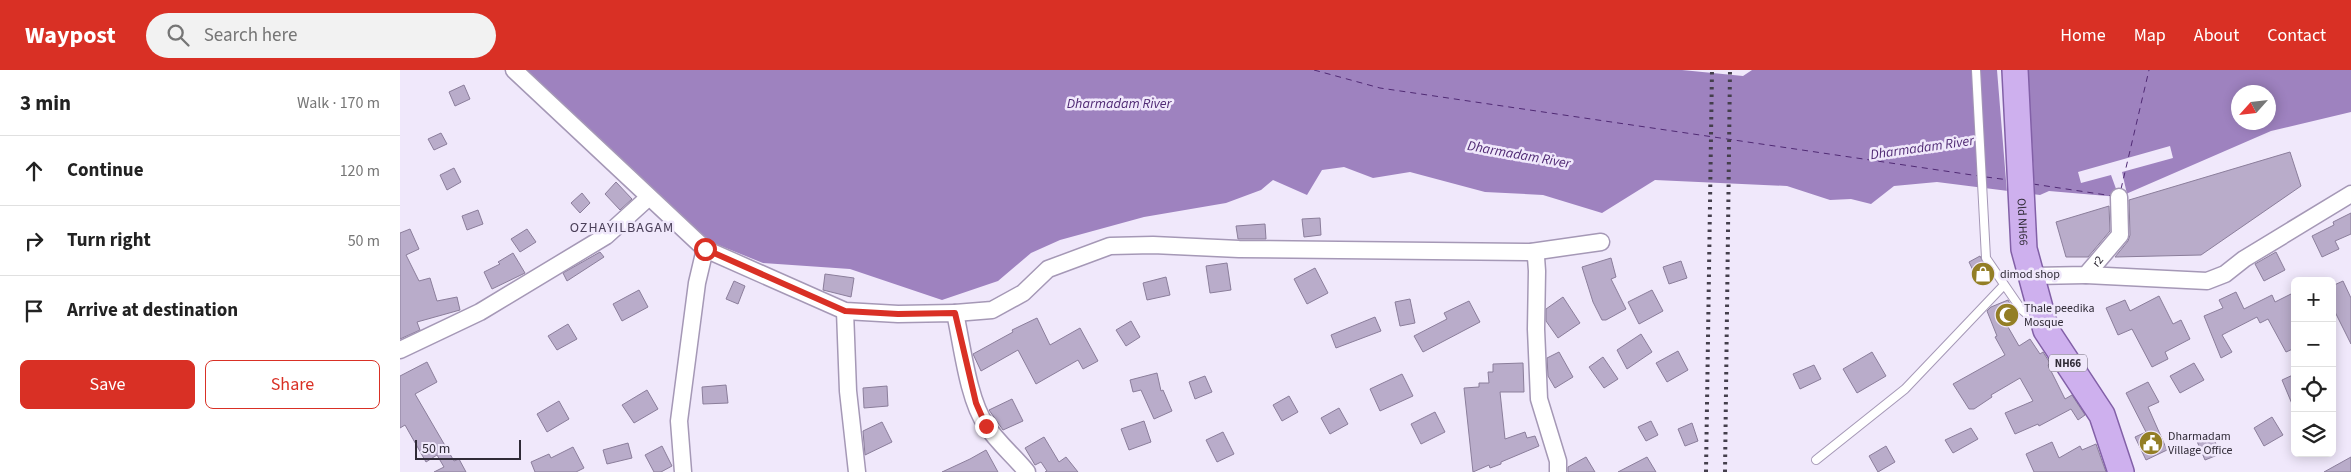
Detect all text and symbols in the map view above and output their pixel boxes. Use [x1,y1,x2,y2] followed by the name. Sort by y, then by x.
[146,13,496,58] search box
[25,18,116,53] text: Waypost
[164,21,192,49] icon: search
[204,22,297,49] text: Search here
[2060,23,2106,48] text: Home
[2134,23,2166,48] text: Map
[2194,23,2239,48] text: About
[2267,23,2326,48] text: Contact
[2231,85,2276,130] north arrow
[20,88,71,118] text: 3 min
[297,92,380,114] text: Walk · 170 m
[1067,94,1172,114] water label: Dharmadam River
[1869,131,1976,165] water label: Dharmadam River
[1466,136,1573,174] water label: Dharmadam River
[20,157,48,185] icon: ahead
[67,157,144,184] text: Continue
[340,160,380,182] text: 120 m
[2012,198,2032,246] street label: Old NH66
[570,218,674,238] district label: OZHAYILBAGAM
[20,227,48,255] icon: right
[67,227,151,254] text: Turn right
[348,230,380,252] text: 50 m
[694,238,717,261] route start
[2088,252,2108,271] street label: r2
[1970,261,1996,287] shop icon: dimod shop
[2000,266,2060,283] place label: dimod shop
[2291,277,2336,457] map controls
[2291,277,2336,322] button: +
[20,297,48,325] icon: arrive
[67,297,238,324] text: Arrive at destination
[2024,300,2094,331] place label: Thale peedika Mosque
[1994,302,2020,328] mosque icon: Thale peedika Mosque
[2291,322,2336,367] button: −
[2049,354,2087,372] road number: NH66
[20,360,195,409] button: Save
[205,360,380,409] button: Share
[2291,367,2336,412] button: locate
[2291,412,2336,457] button: layers
[975,415,998,438] route end
[2168,428,2233,459] place label: Dharmadam Village Office
[2138,430,2164,456] public building icon: Dharmadam Village Office
[415,437,521,460] scale bar
[422,439,450,459] text: 50 m

